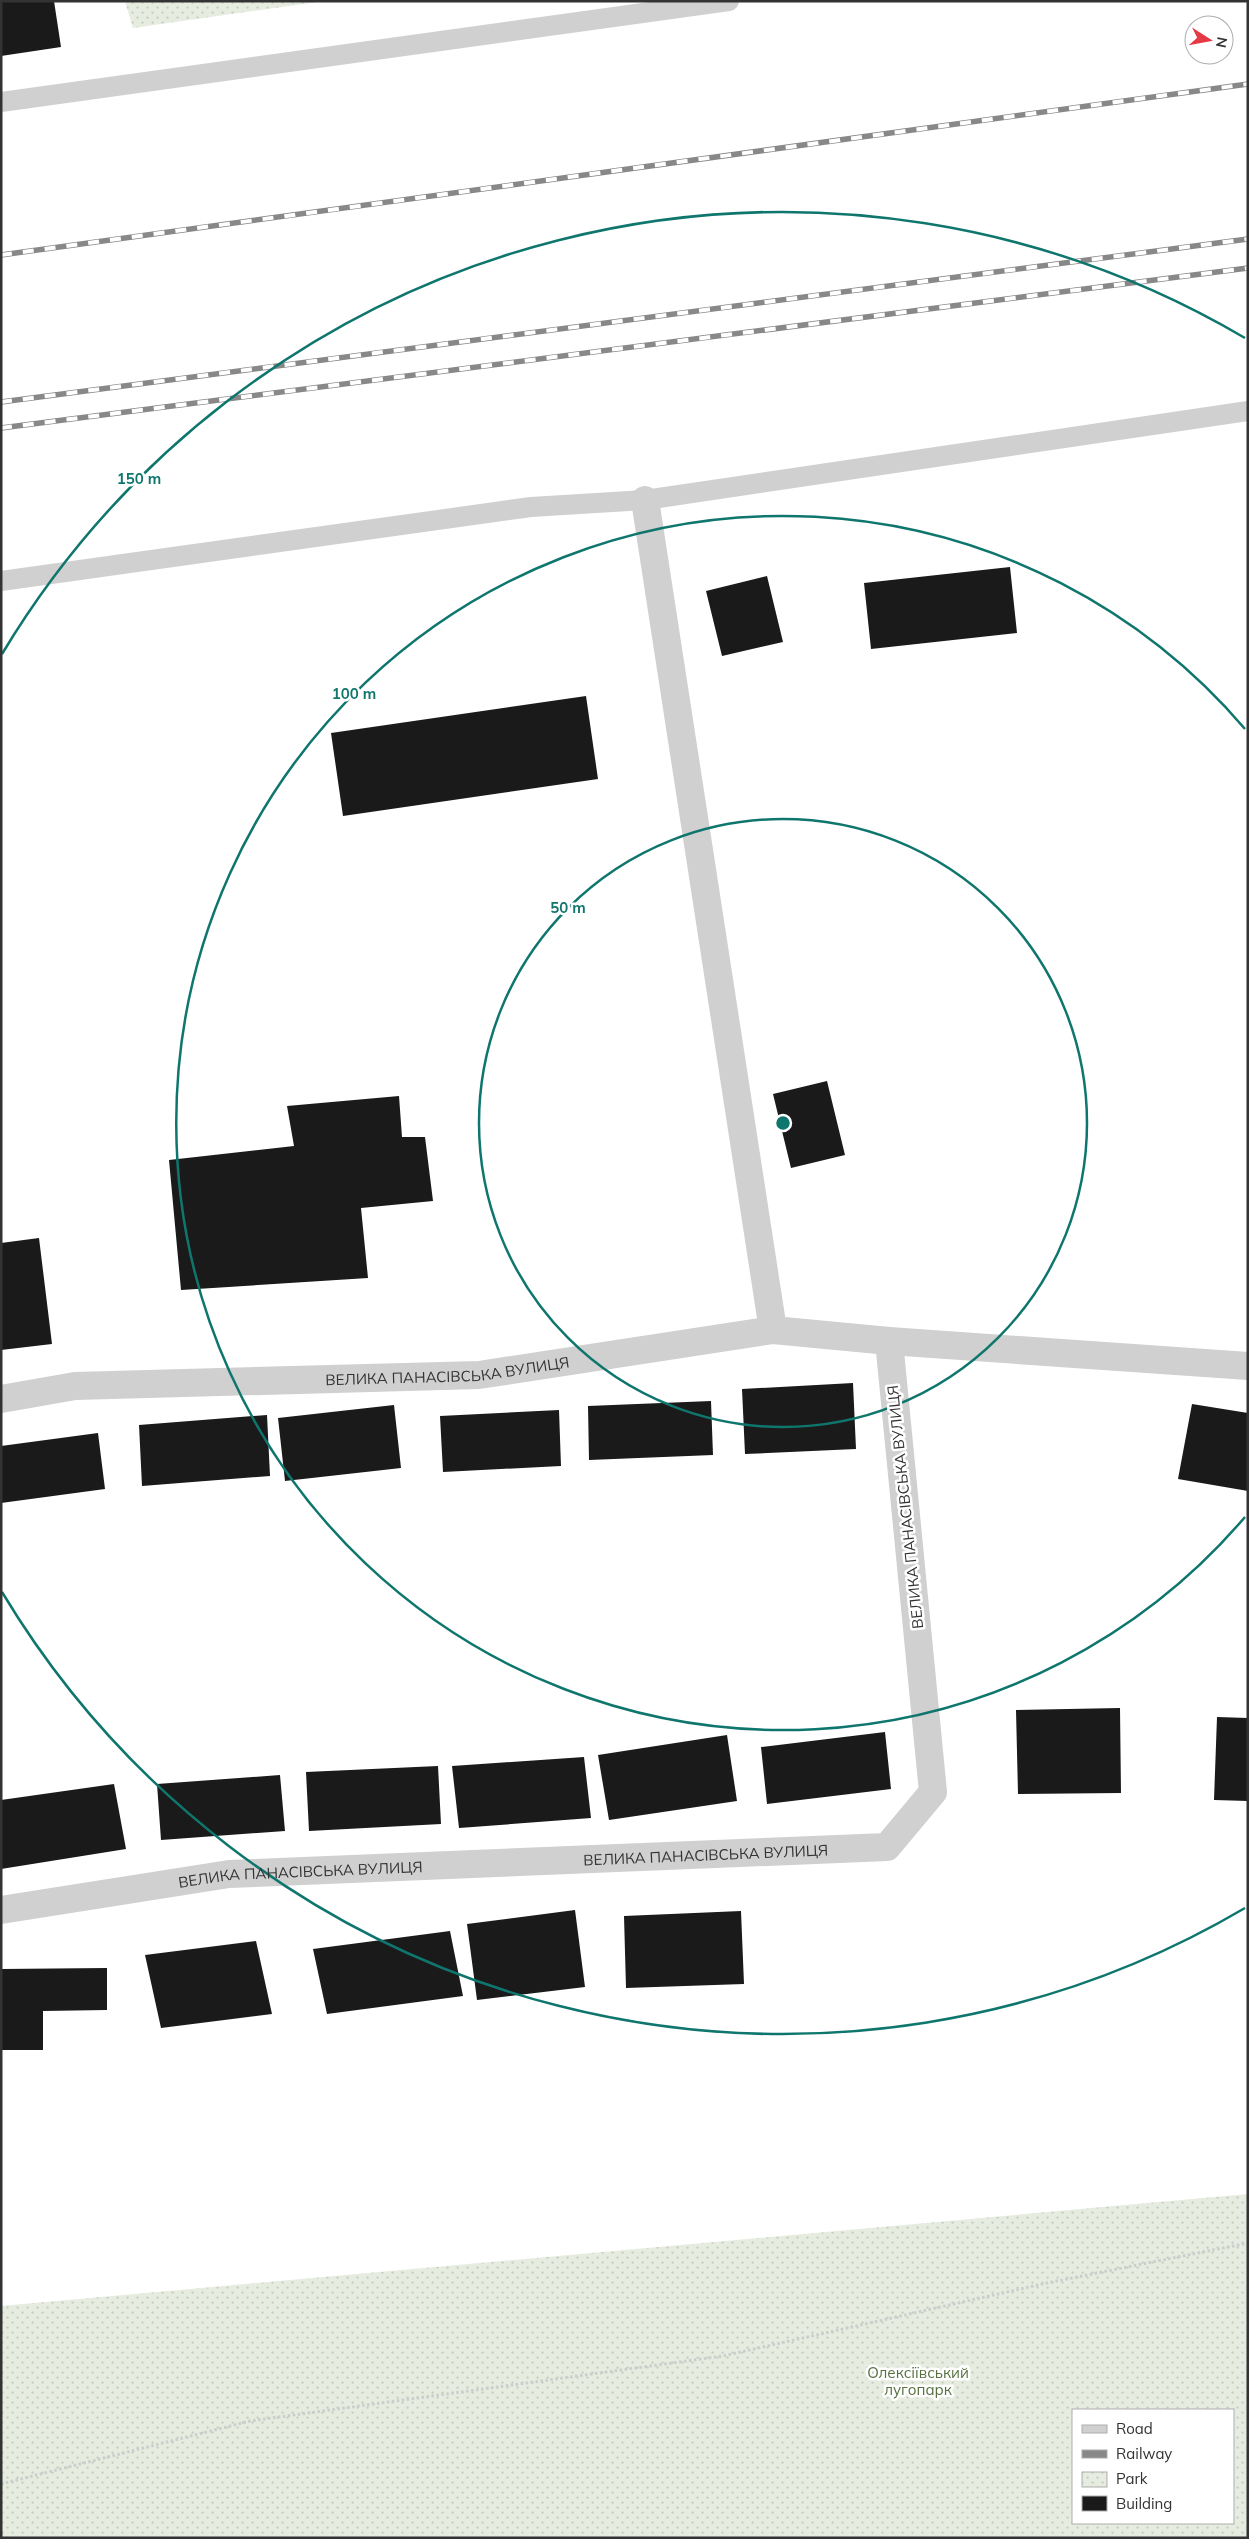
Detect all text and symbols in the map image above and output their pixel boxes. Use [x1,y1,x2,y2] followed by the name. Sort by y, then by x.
[1184,15,1234,65] north arrow
[1212,36,1232,49] text: N
[117,469,161,488] text: 150 m
[332,684,376,703] text: 100 m
[550,898,586,917] text: 50 m
[774,1114,792,1132] centre of rings
[325,1352,571,1389] street label: ВЕЛИКА ПАНАСІВСЬКА ВУЛИЦЯ
[883,1384,927,1630] street label: ВЕЛИКА ПАНАСІВСЬКА ВУЛИЦЯ
[583,1840,829,1869] street label: ВЕЛИКА ПАНАСІВСЬКА ВУЛИЦЯ
[177,1857,423,1891] street label: ВЕЛИКА ПАНАСІВСЬКА ВУЛИЦЯ
[867,2363,969,2399] park label: Олексіївський лугопарк
[1072,2409,1234,2524] legend
[1116,2419,1153,2438] text: Road
[1116,2444,1172,2463] text: Railway
[1116,2469,1148,2488] text: Park
[1116,2494,1172,2513] text: Building

